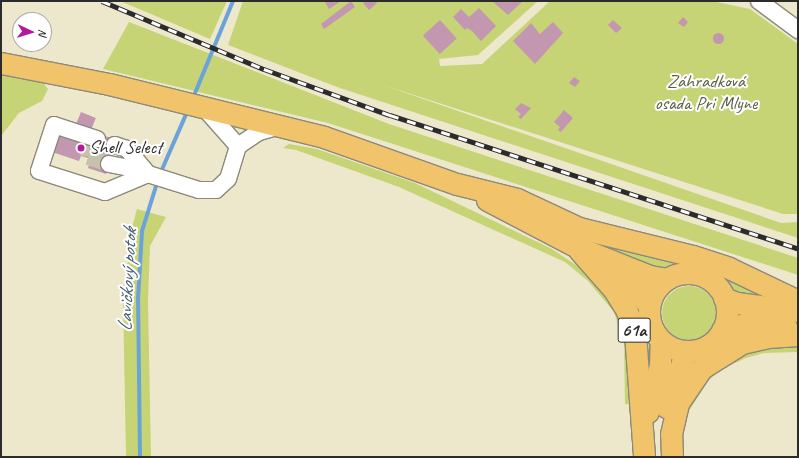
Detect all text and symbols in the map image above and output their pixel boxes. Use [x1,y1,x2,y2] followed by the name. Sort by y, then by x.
[12,12,52,52] north arrow
[36,29,50,37] text: N
[655,71,757,115] park label: Záhradková osada Pri Mlyne
[89,137,162,159] place label: Shell Select
[76,143,86,153] marker: Shell Select
[112,228,142,332] water label: Lavičkový potok
[617,314,651,346] road number: 61a

